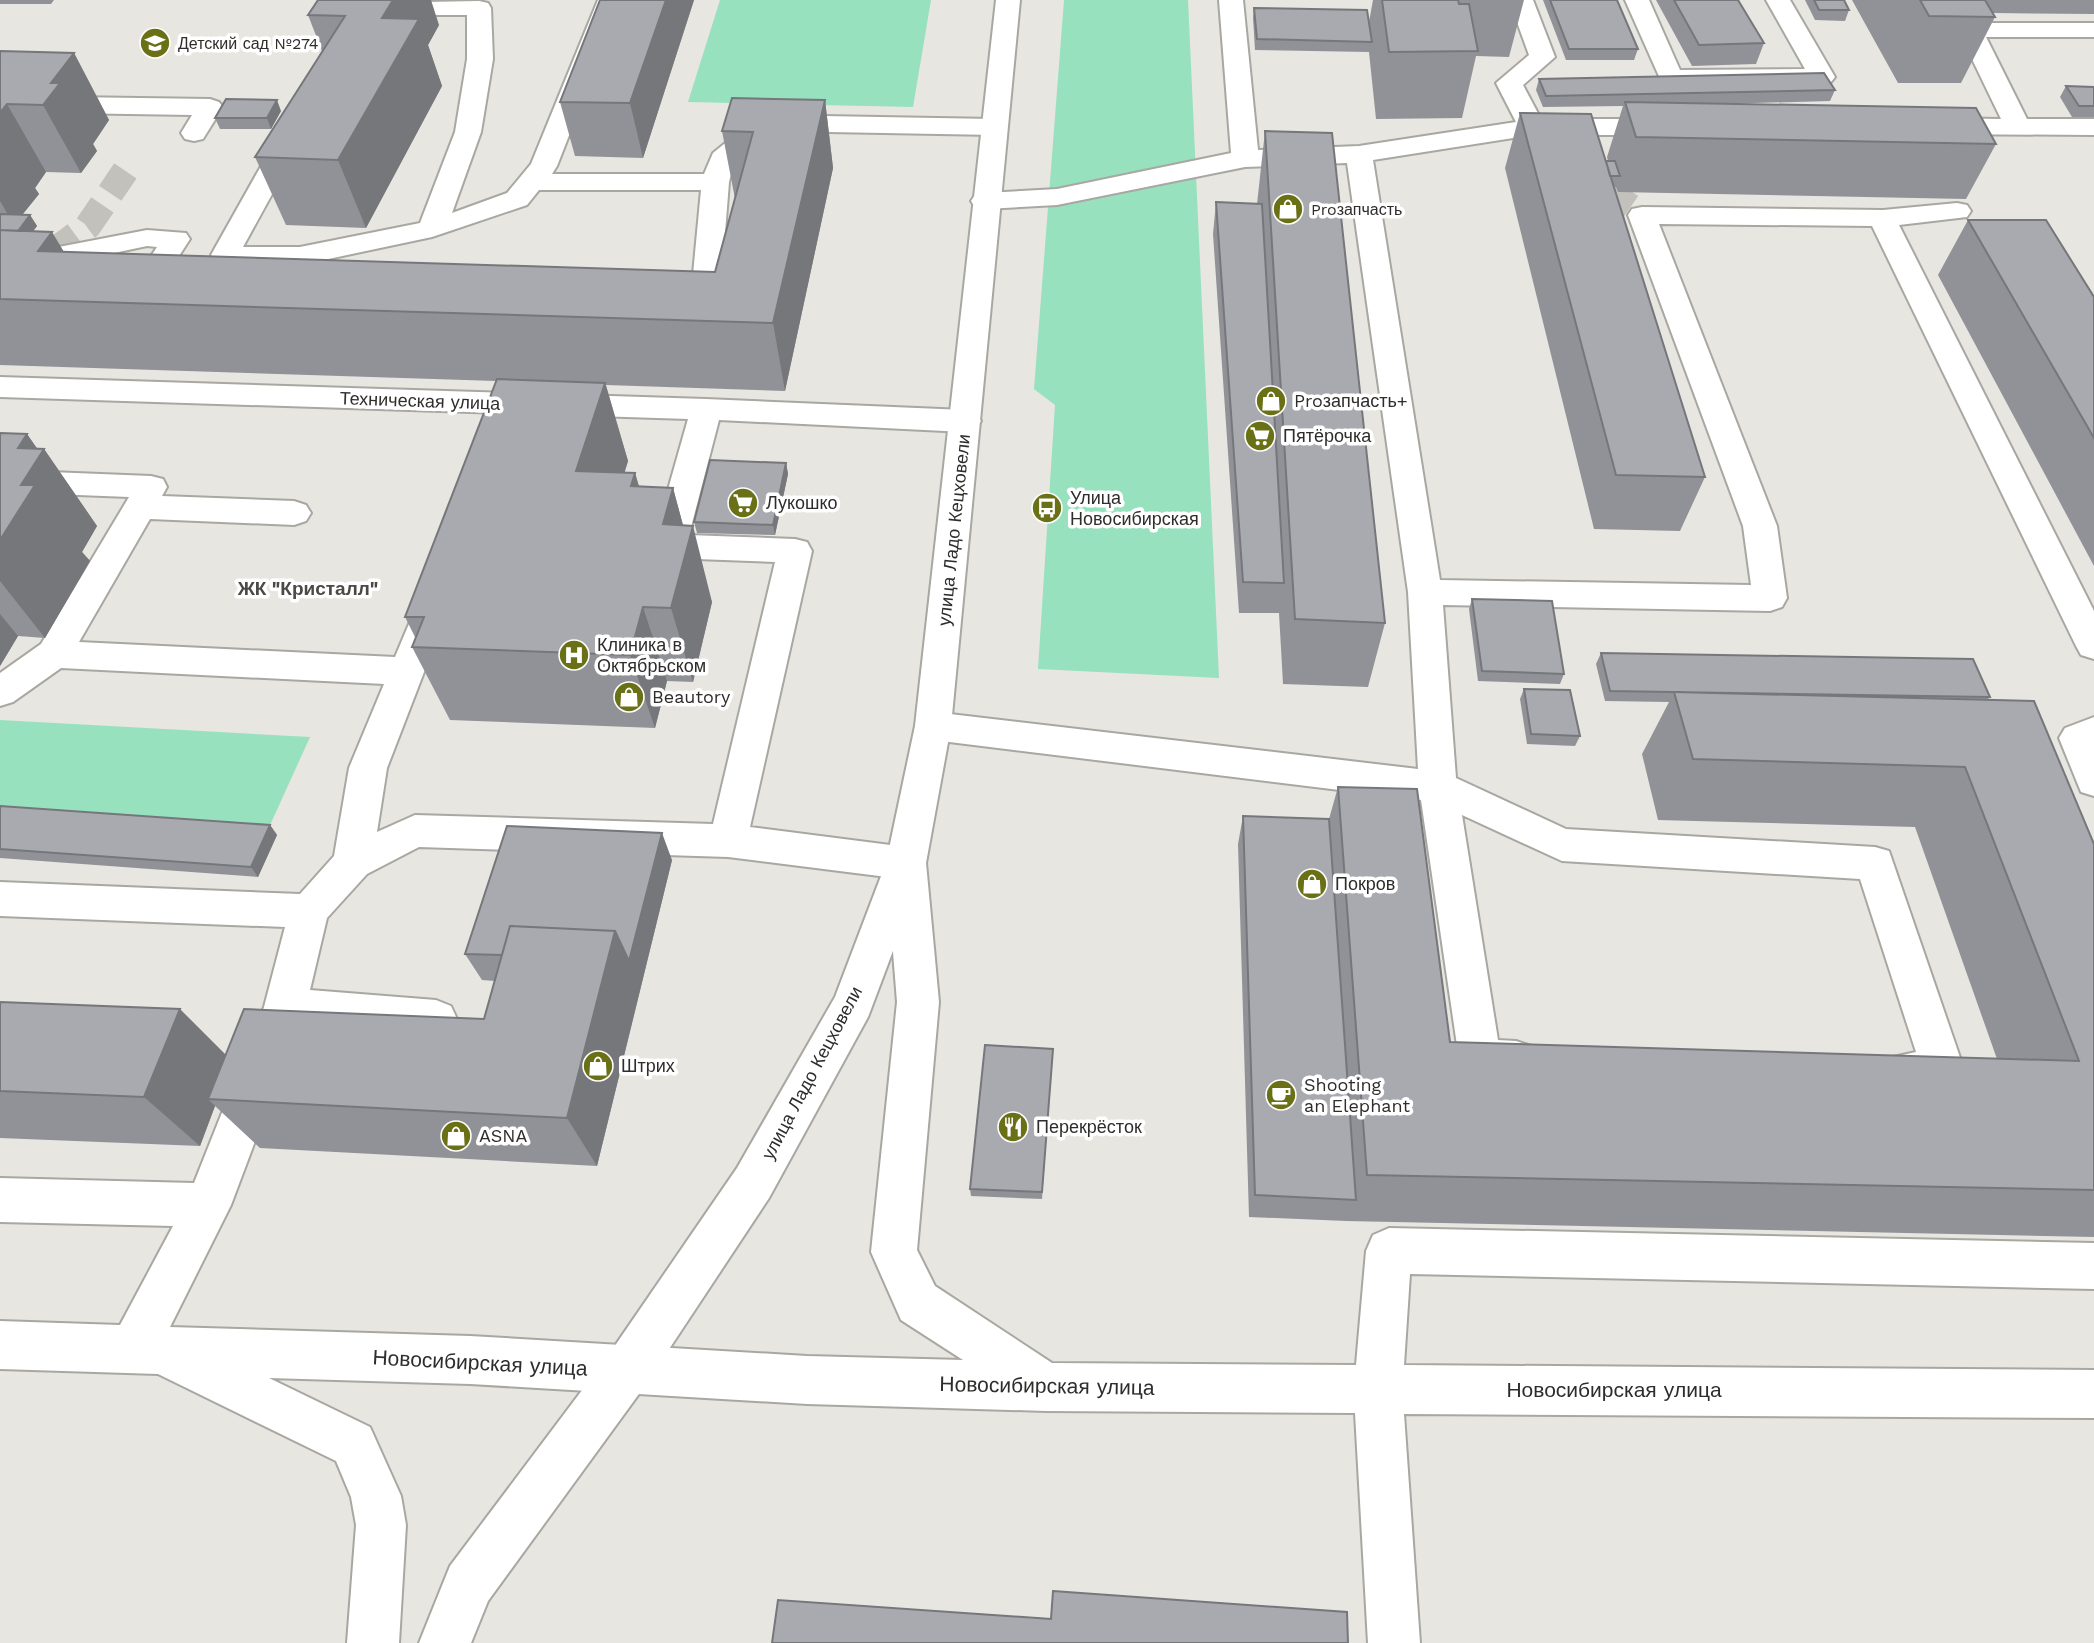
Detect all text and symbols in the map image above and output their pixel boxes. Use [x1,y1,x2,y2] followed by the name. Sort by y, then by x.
[138,26,172,60] school or university icon: Детский сад №274
[178,34,319,53] place label: Детский сад №274
[1271,192,1305,226] shop icon: Proзапчасть
[1311,200,1402,219] place label: Proзапчасть
[1254,384,1288,418] shop icon: Proзапчасть+
[339,387,502,414] street label: Техническая улица
[1294,390,1408,411] place label: Proзапчасть+
[1243,419,1277,453] supermarket icon: Пятёрочка
[1283,425,1372,446] place label: Пятёрочка
[933,433,974,627] street label: улица Ладо Кецховели
[726,486,760,520] supermarket icon: Лукошко
[1070,487,1199,529] place label: Улица Новосибирская
[1030,491,1064,525] bus stop icon: Улица Новосибирская
[766,492,838,513] place label: Лукошко
[237,577,378,600] district label: ЖК "Кристалл"
[597,634,706,676] place label: Клиника в Октябрьском
[557,638,591,672] hospital icon: Клиника в Октябрьском
[612,680,646,714] shop icon: Beautory
[652,686,731,707] place label: Beautory
[1295,867,1329,901] shop icon: Покров
[1335,873,1395,894] place label: Покров
[757,983,866,1163] street label: улица Ладо Кецховели
[581,1049,615,1083] shop icon: Штрих
[621,1055,675,1076] place label: Штрих
[1304,1074,1410,1116] place label: Shooting an Elephant
[1264,1078,1298,1112] cafe icon: Shooting an Elephant
[996,1110,1030,1144] restaurant icon: Перекрёсток
[1036,1116,1142,1137] place label: Перекрёсток
[439,1119,473,1153] shop icon: ASNA
[479,1125,527,1146] place label: ASNA
[372,1344,588,1381] street label: Новосибирская улица
[939,1371,1155,1400] street label: Новосибирская улица
[1506,1377,1722,1402] street label: Новосибирская улица

